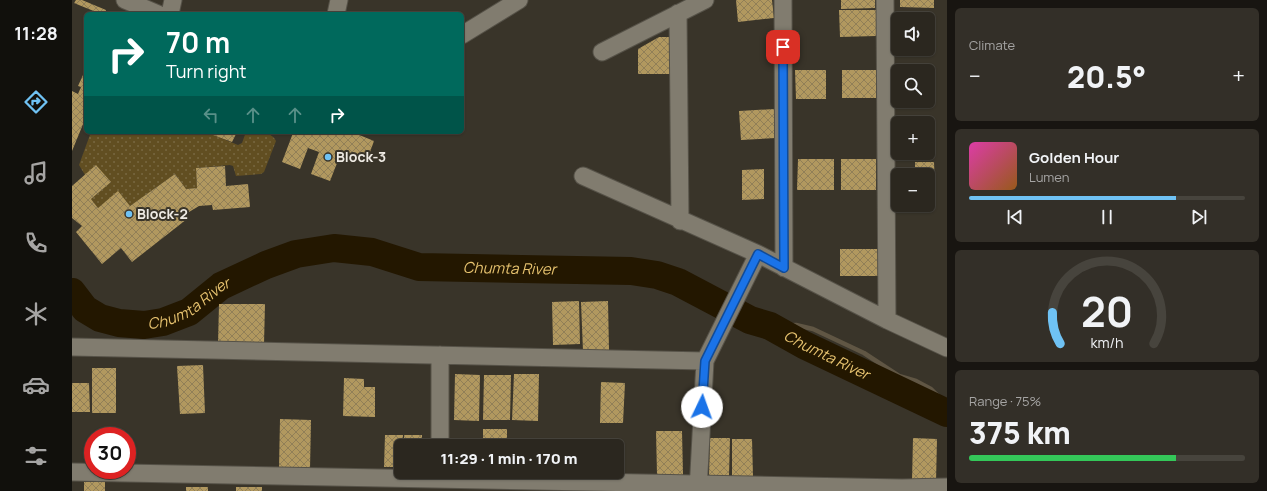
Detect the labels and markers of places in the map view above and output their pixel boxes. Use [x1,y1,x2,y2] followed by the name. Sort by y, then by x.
[766,30,800,64] pin
[336,147,386,166] place label: Block-3
[323,152,333,162] marker: Block-3
[137,204,188,223] place label: Block-2
[124,209,134,219] marker: Block-2

